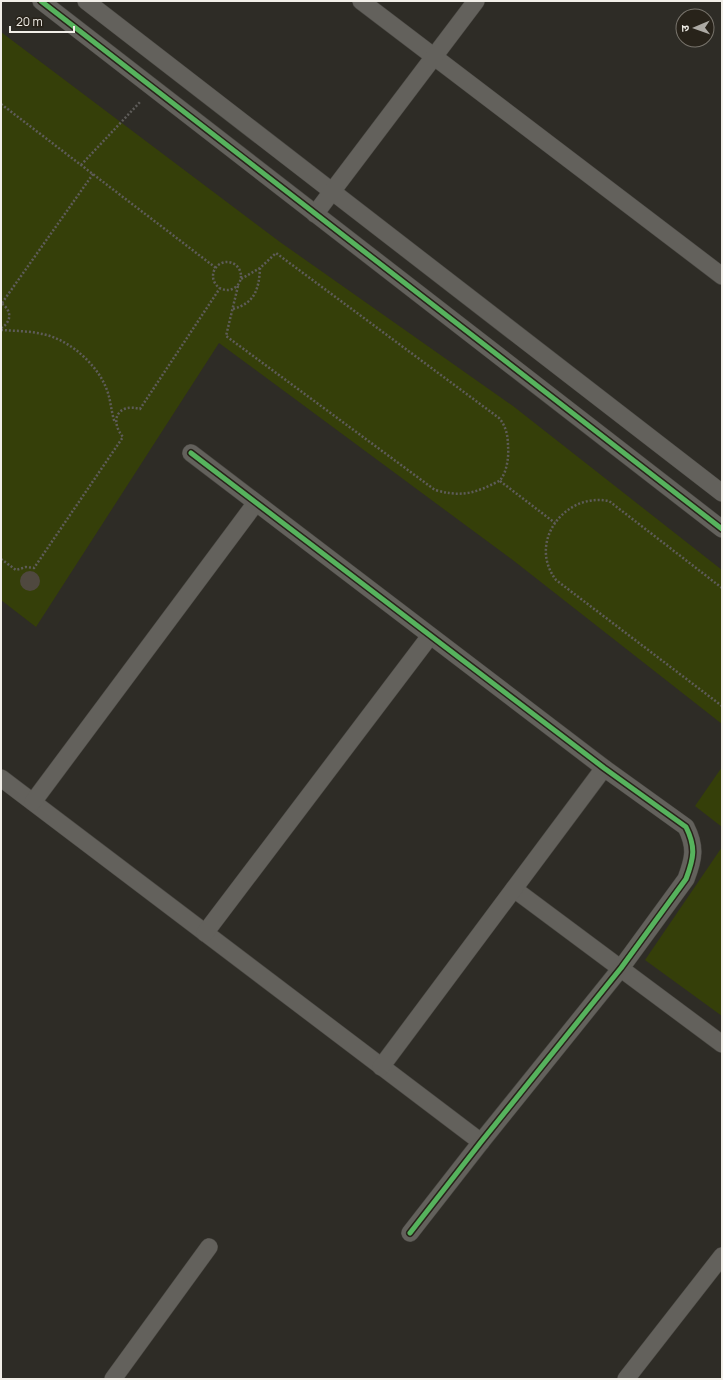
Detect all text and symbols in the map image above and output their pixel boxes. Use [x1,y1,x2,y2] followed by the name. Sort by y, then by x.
[10,8,74,34] scale bar
[675,8,715,48] north arrow
[16,13,43,30] text: 20 m
[677,24,692,32] text: उ

